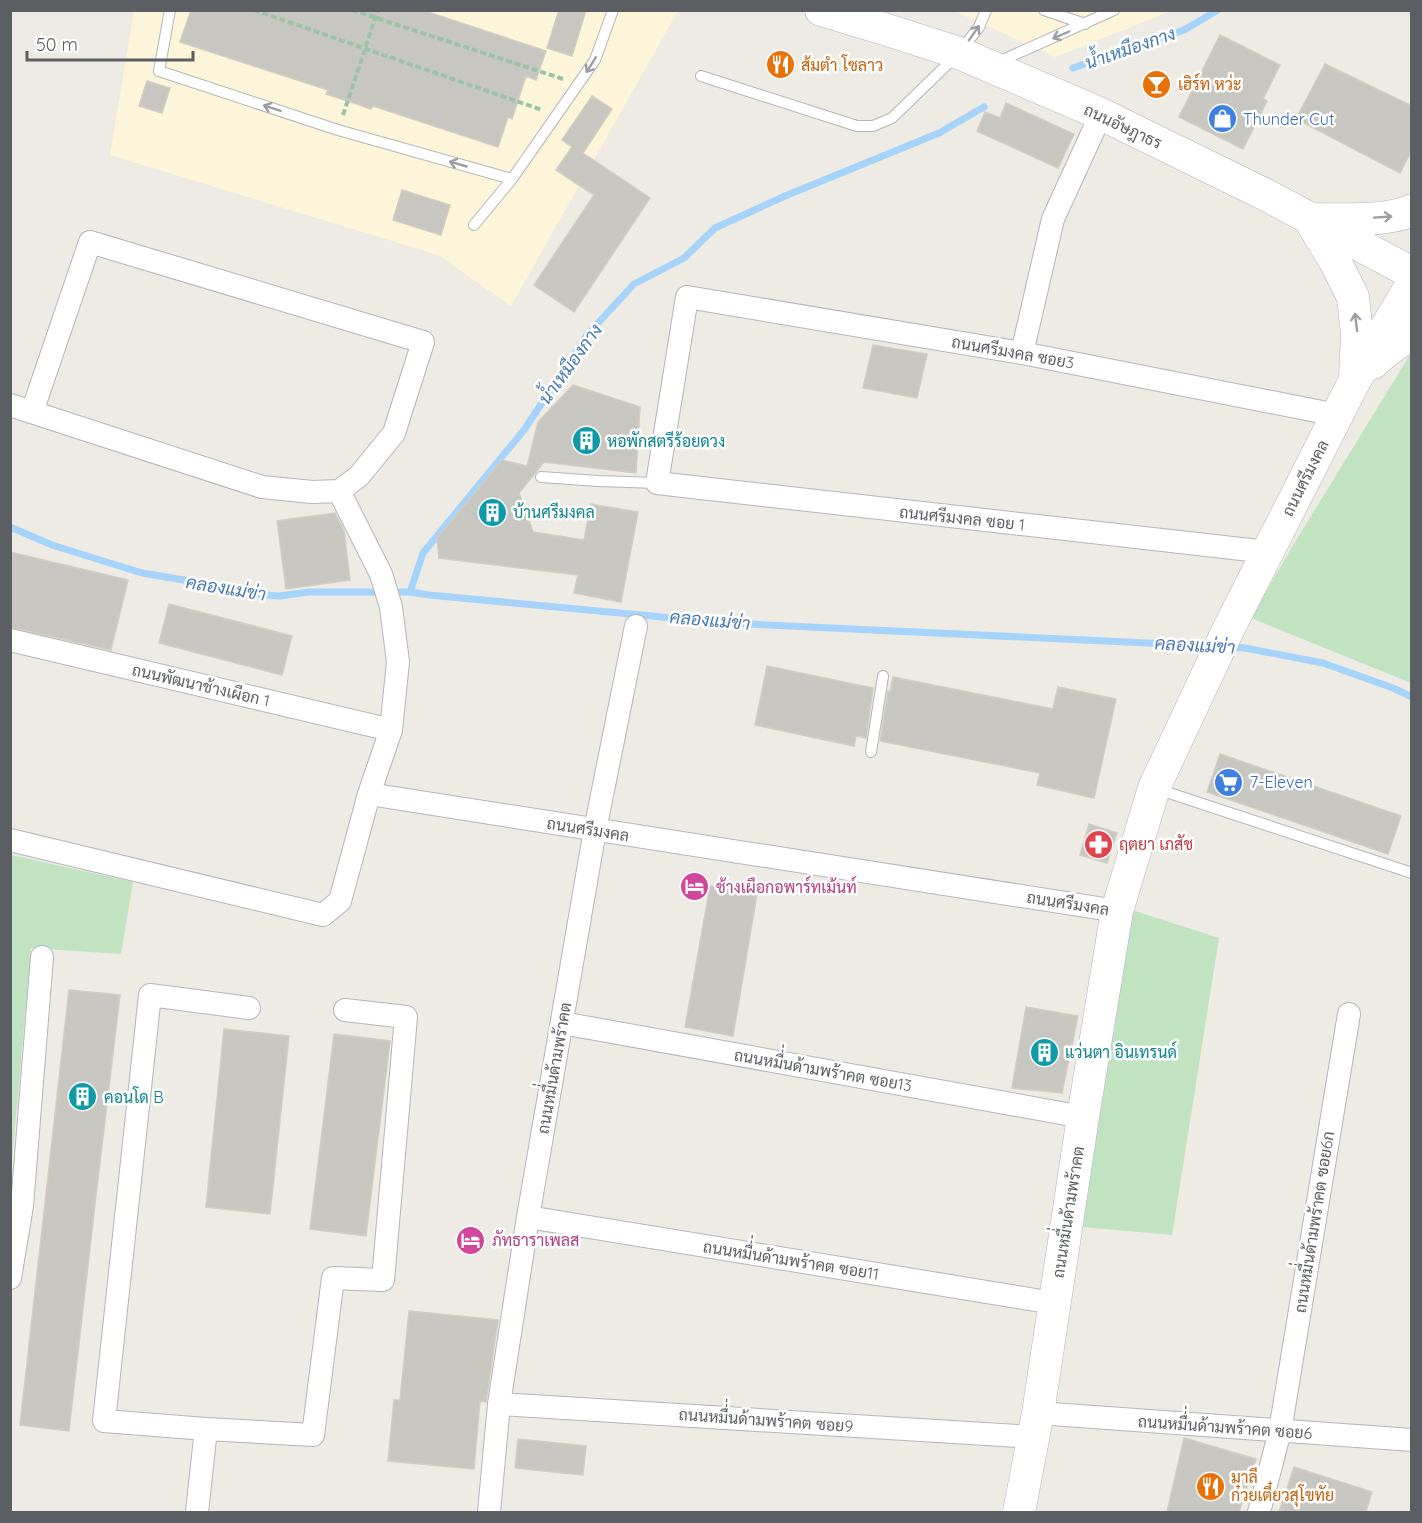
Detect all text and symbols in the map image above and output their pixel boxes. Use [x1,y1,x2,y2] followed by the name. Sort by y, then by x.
[1080,18,1178,74] water label: น้ำเหมืองกาง
[27,24,194,62] scale bar
[968,25,980,41] one-way arrow
[1052,30,1070,41] one-way arrow
[36,33,78,56] text: 50 m
[764,49,796,81] restaurant icon: ส้มตำ โซลาว
[801,54,883,75] place label: ส้มตำ โซลาว
[585,56,598,73] one-way arrow
[1141,68,1173,100] bar icon: เฮิร์ท หว่ะ
[1178,72,1242,94] place label: เฮิร์ท หว่ะ
[1080,99,1165,154] street label: ถนนอัษฎาธร
[263,102,282,113] one-way arrow
[1206,103,1238,135] shop icon: Thunder Cut
[1243,109,1334,129] place label: Thunder Cut
[449,158,468,169] one-way arrow
[1372,211,1392,222] one-way arrow
[1350,312,1361,332] one-way arrow
[530,317,607,409] water label: น้ำเหมืองกาง
[950,330,1076,373] street label: ถนนศรีมงคล ซอย3
[570,425,602,457] building icon: หอพักสตรีร้อยดวง
[607,430,725,451] place label: หอพักสตรีร้อยดวง
[1276,436,1333,520] street label: ถนนศรีมงคล
[476,496,508,528] building icon: บ้านศรีมงคล
[898,500,1026,535] street label: ถนนศรีมงคล ซอย 1
[513,501,595,522] place label: บ้านศรีมงคล
[184,570,268,606] water label: คลองแม่ข่า
[669,605,752,635] water label: คลองแม่ข่า
[1154,631,1236,659] water label: คลองแม่ข่า
[130,659,272,711] street label: ถนนพัฒนาช้างเผือก 1
[1213,766,1245,798] supermarket icon: 7-Eleven
[1250,772,1313,792] place label: 7-Eleven
[545,812,631,845] street label: ถนนศรีมงคล
[1082,828,1114,860] pharmacy icon: ฤตยา เภสัช
[1119,834,1193,854] place label: ฤตยา เภสัช
[679,871,711,903] hotel icon: ช้างเผือกอพาร์ทเม้นท์
[716,875,857,897] place label: ช้างเผือกอพาร์ทเม้นท์
[1025,886,1111,919] street label: ถนนศรีมงคล
[523,999,575,1135] street label: ถนนหมื่่นด้ามพร้าคต
[732,1035,915,1096] street label: ถนนหมื่่นด้ามพร้าคต ซอย13
[1028,1036,1060,1068] building icon: แว่นตา อินเทรนด์
[1065,1040,1177,1062] place label: แว่นตา อินเทรนด์
[67,1081,99,1113] building icon: คอนโด B
[104,1086,164,1107] place label: คอนโด B
[1280,1128,1338,1314] street label: ถนนหมื่่นด้ามพร้าคต ซอย6ก
[1038,1143,1088,1279] street label: ถนนหมื่่นด้ามพร้าคต
[455,1224,487,1256] hotel icon: ภัทธาราเพลส
[702,1226,882,1284] street label: ถนนหมื่่นด้ามพร้าคต ซอย11
[492,1230,579,1250] place label: ภัทธาราเพลส
[678,1394,855,1436] street label: ถนนหมื่่นด้ามพร้าคต ซอย9
[1137,1401,1314,1443] street label: ถนนหมื่่นด้ามพร้าคต ซอย6
[1231,1466,1334,1507] place label: มาลี ก๋วยเตี๋ยวสุโขทัย
[1194,1470,1226,1502] restaurant icon: มาลี ก๋วยเตี๋ยวสุโขทัย

